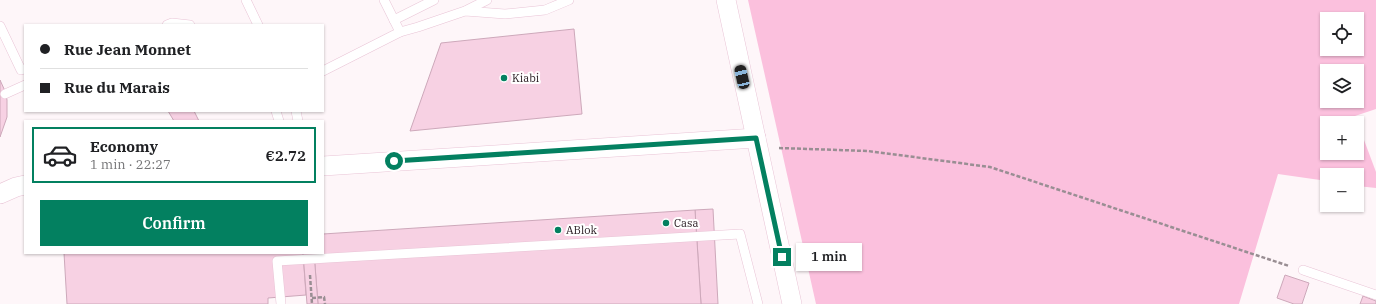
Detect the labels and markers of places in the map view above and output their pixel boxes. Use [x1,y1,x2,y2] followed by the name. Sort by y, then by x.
[512,71,540,85] place label: Kiabi
[499,73,509,83] marker: Kiabi
[674,216,698,230] place label: Casa
[661,218,671,228] marker: Casa
[566,223,597,237] place label: ABlok
[553,225,563,235] marker: ABlok

